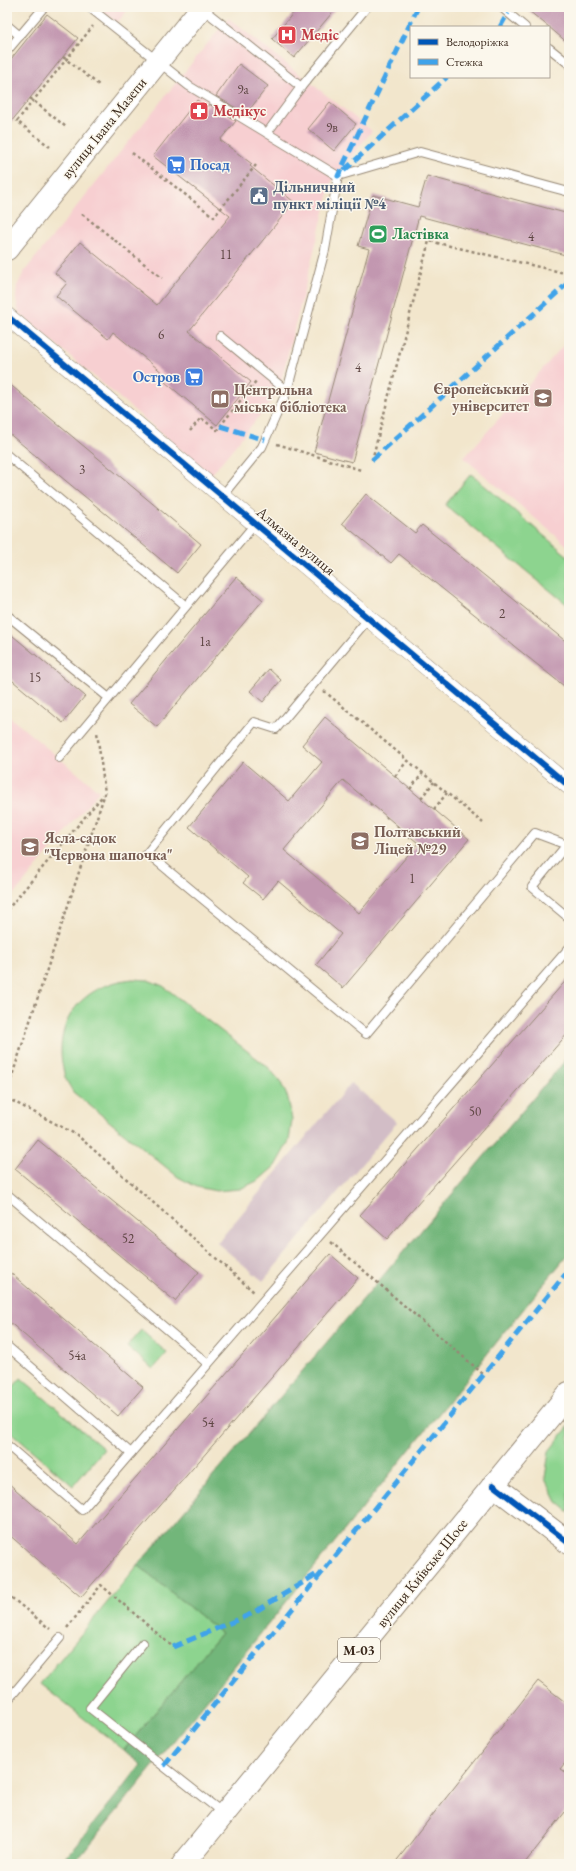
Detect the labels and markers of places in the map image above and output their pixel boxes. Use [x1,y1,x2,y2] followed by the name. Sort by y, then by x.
[276,24,298,46] hospital icon: Медіс
[301,25,339,44] place label: Медіс
[188,100,210,122] pharmacy icon: Медікус
[213,101,266,120] place label: Медікус
[165,154,187,176] supermarket icon: Посад
[190,155,230,174] place label: Посад
[273,177,387,213] place label: Дільничний пункт міліції №4
[248,185,270,207] public building icon: Дільничний пункт міліції №4
[367,223,389,245] sports icon: Ластівка
[392,224,449,243] place label: Ластівка
[183,366,205,388] supermarket icon: Остров
[133,367,180,386] place label: Остров
[434,379,529,415] place label: Європейський університет
[234,380,347,416] place label: Центральна міська бібліотека
[532,387,554,409] school or university icon: Європейський університет
[209,388,231,410] library icon: Центральна міська бібліотека
[374,822,461,858] place label: Полтавський Ліцей №29
[43,828,173,864] place label: Ясла-садок "Червона шапочка"
[349,830,371,852] school or university icon: Полтавський Ліцей №29
[19,836,41,858] school or university icon: Ясла-садок "Червона шапочка"

